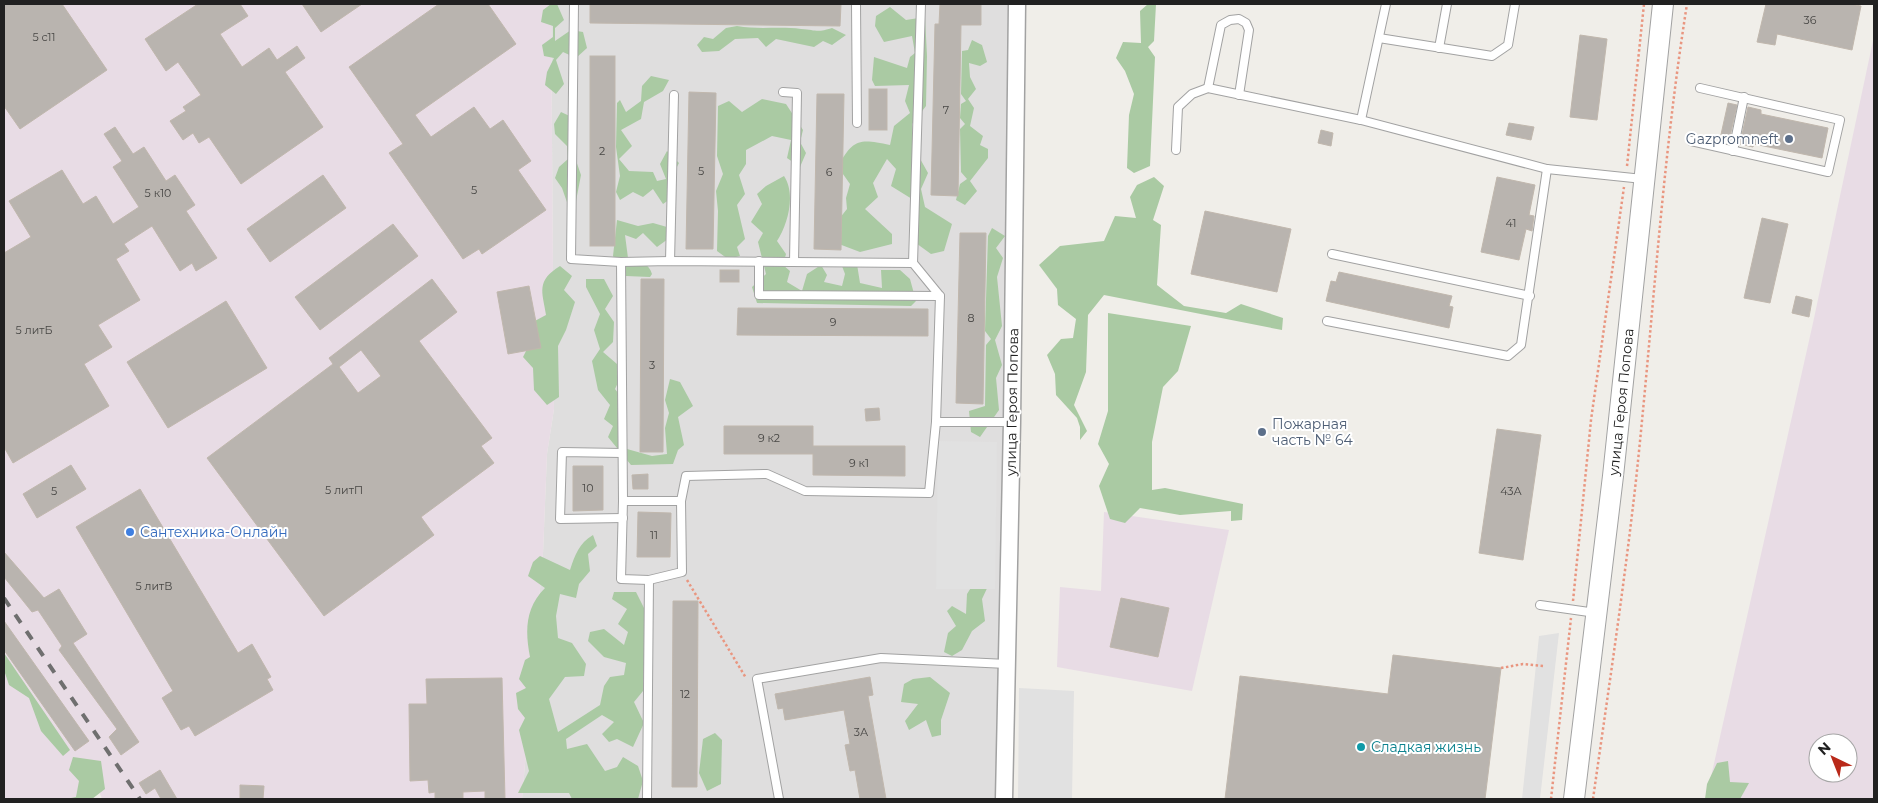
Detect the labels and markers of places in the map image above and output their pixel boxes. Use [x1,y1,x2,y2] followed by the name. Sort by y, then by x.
[1686,130,1779,148] place label: Gazpromneft
[1783,133,1795,145] marker: Gazpromneft
[1272,415,1353,449] place label: Пожарная часть № 64
[1256,426,1268,438] marker: Пожарная часть № 64
[140,523,288,541] place label: Сантехника-Онлайн
[124,526,136,538] marker: Сантехника-Онлайн
[1371,738,1481,756] place label: Сладкая жизнь
[1355,741,1367,753] marker: Сладкая жизнь

